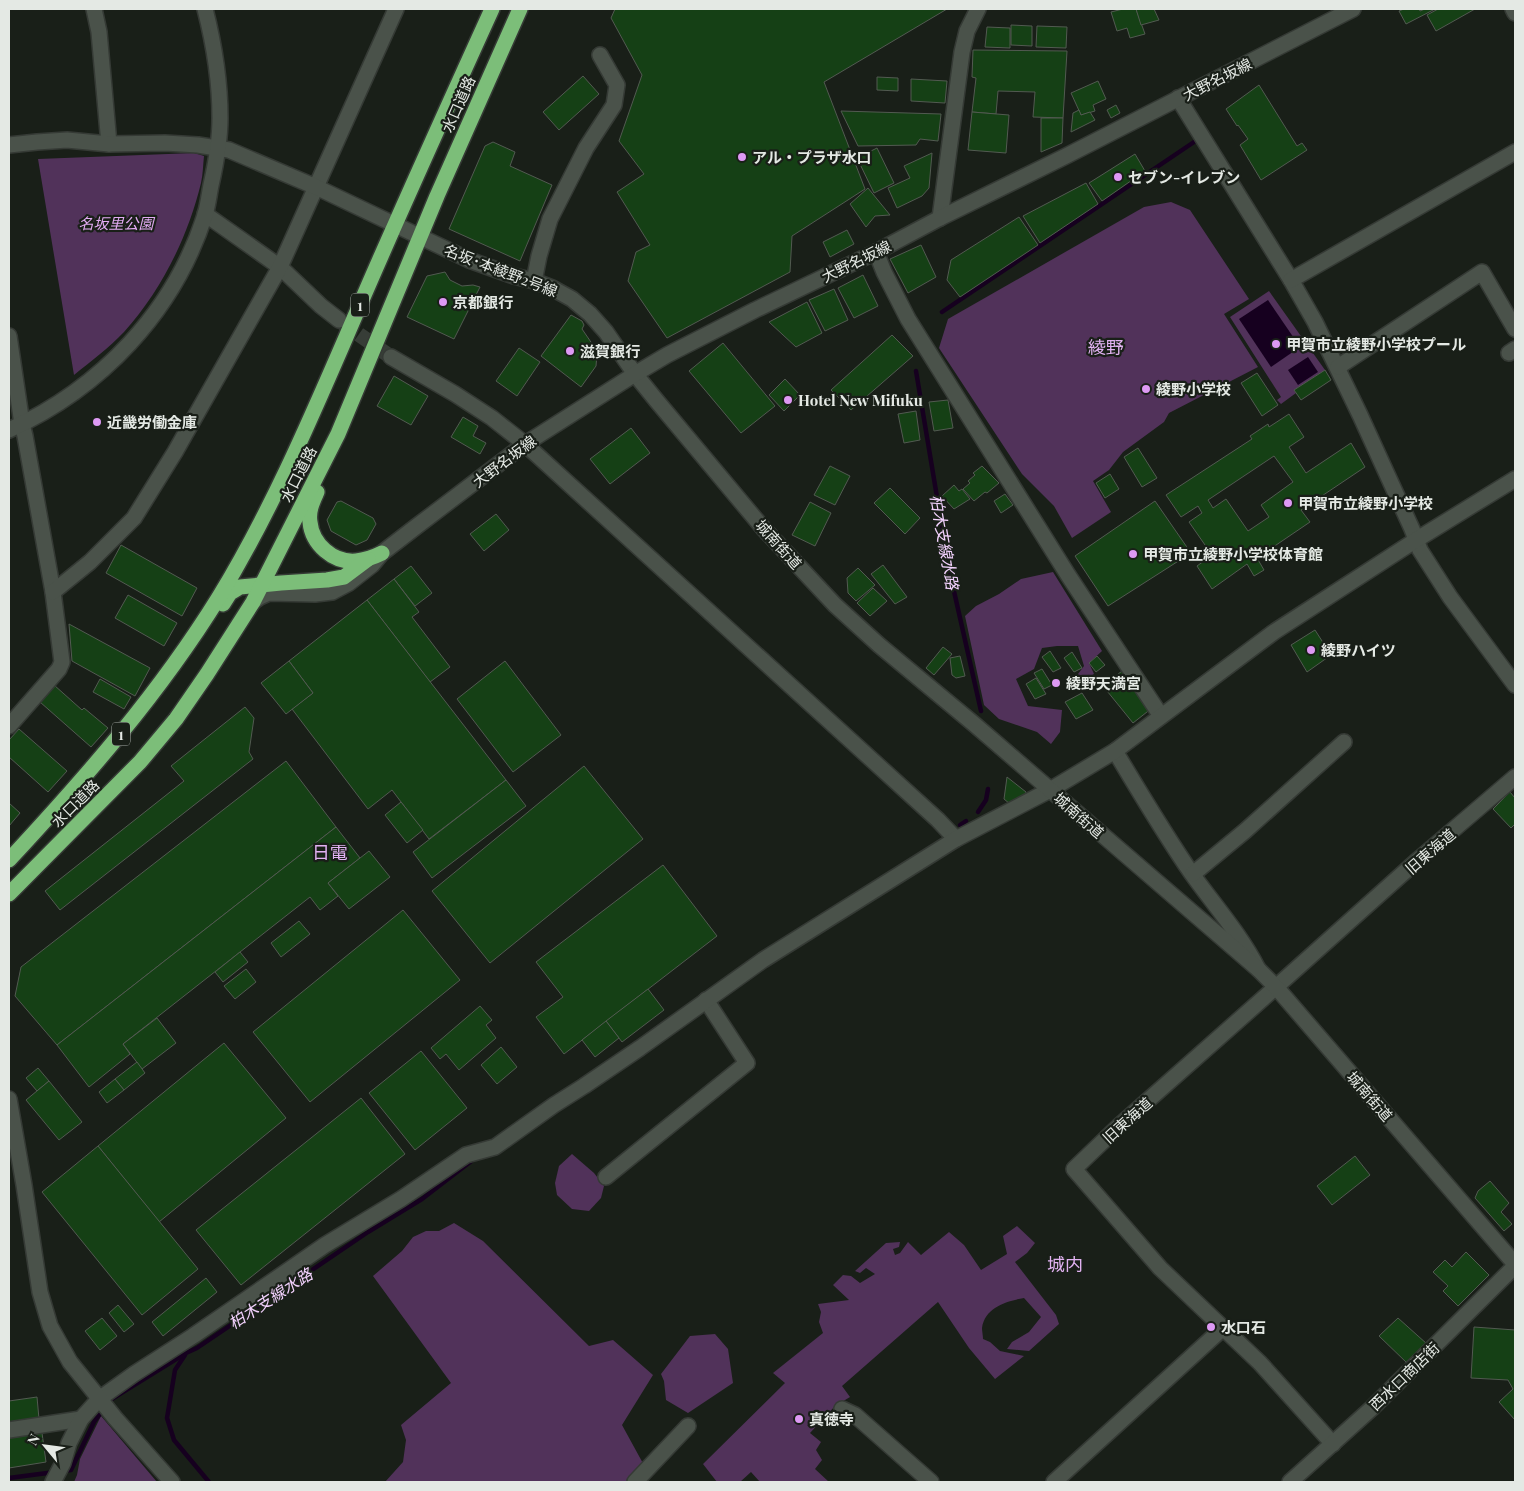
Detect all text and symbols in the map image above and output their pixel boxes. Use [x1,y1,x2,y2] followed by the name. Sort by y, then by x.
[1179,53,1255,105] street label: 大野名坂線
[437,73,479,135] street label: 水口道路
[752,147,872,167] place label: アル・プラザ水口
[736,151,748,163] marker: アル・プラザ水口
[1128,167,1240,187] place label: セブン-イレブン
[1112,171,1124,183] marker: セブン-イレブン
[78,213,155,233] park label: 名坂里公園
[818,236,894,286] street label: 大野名坂線
[442,239,560,301] street label: 名坂･本綾野2号線
[453,292,513,312] place label: 京都銀行
[351,294,369,316] road number: 1
[437,296,449,308] marker: 京都銀行
[1286,334,1466,354] place label: 甲賀市立綾野小学校プール
[1088,335,1124,359] district label: 綾野
[1270,338,1282,350] marker: 甲賀市立綾野小学校プール
[580,341,640,361] place label: 滋賀銀行
[564,345,576,357] marker: 滋賀銀行
[1156,379,1231,399] place label: 綾野小学校
[1140,383,1152,395] marker: 綾野小学校
[798,390,923,410] place label: Hotel New Mifuku
[782,394,794,406] marker: Hotel New Mifuku
[107,412,197,432] place label: 近畿労働金庫
[91,416,103,428] marker: 近畿労働金庫
[468,430,540,492] street label: 大野名坂線
[275,443,321,505] street label: 水口道路
[926,493,964,593] water label: 柏木支線水路
[1298,493,1433,513] place label: 甲賀市立綾野小学校
[1282,497,1294,509] marker: 甲賀市立綾野小学校
[751,515,807,573] street label: 城南街道
[1143,544,1323,564] place label: 甲賀市立綾野小学校体育館
[1127,548,1139,560] marker: 甲賀市立綾野小学校体育館
[1321,640,1396,660] place label: 綾野ハイツ
[1305,644,1317,656] marker: 綾野ハイツ
[1066,673,1141,693] place label: 綾野天満宮
[1050,677,1062,689] marker: 綾野天満宮
[112,722,130,746] road number: 1
[47,775,103,831] street label: 水口道路
[1050,788,1108,842] street label: 城南街道
[1401,824,1459,878] street label: 旧東海道
[312,840,348,864] district label: 日電
[1343,1067,1397,1125] street label: 城南街道
[1098,1092,1156,1148] street label: 旧東海道
[1047,1252,1083,1276] district label: 城内
[224,1262,318,1333] water label: 柏木支線水路
[1221,1317,1266,1337] place label: 水口石
[1205,1321,1217,1333] marker: 水口石
[1365,1338,1443,1414] street label: 西水口商店街
[809,1409,854,1429] place label: 真徳寺
[793,1413,805,1425] marker: 真徳寺
[20,1421,70,1471] north arrow
[22,1430,44,1448] text: N

